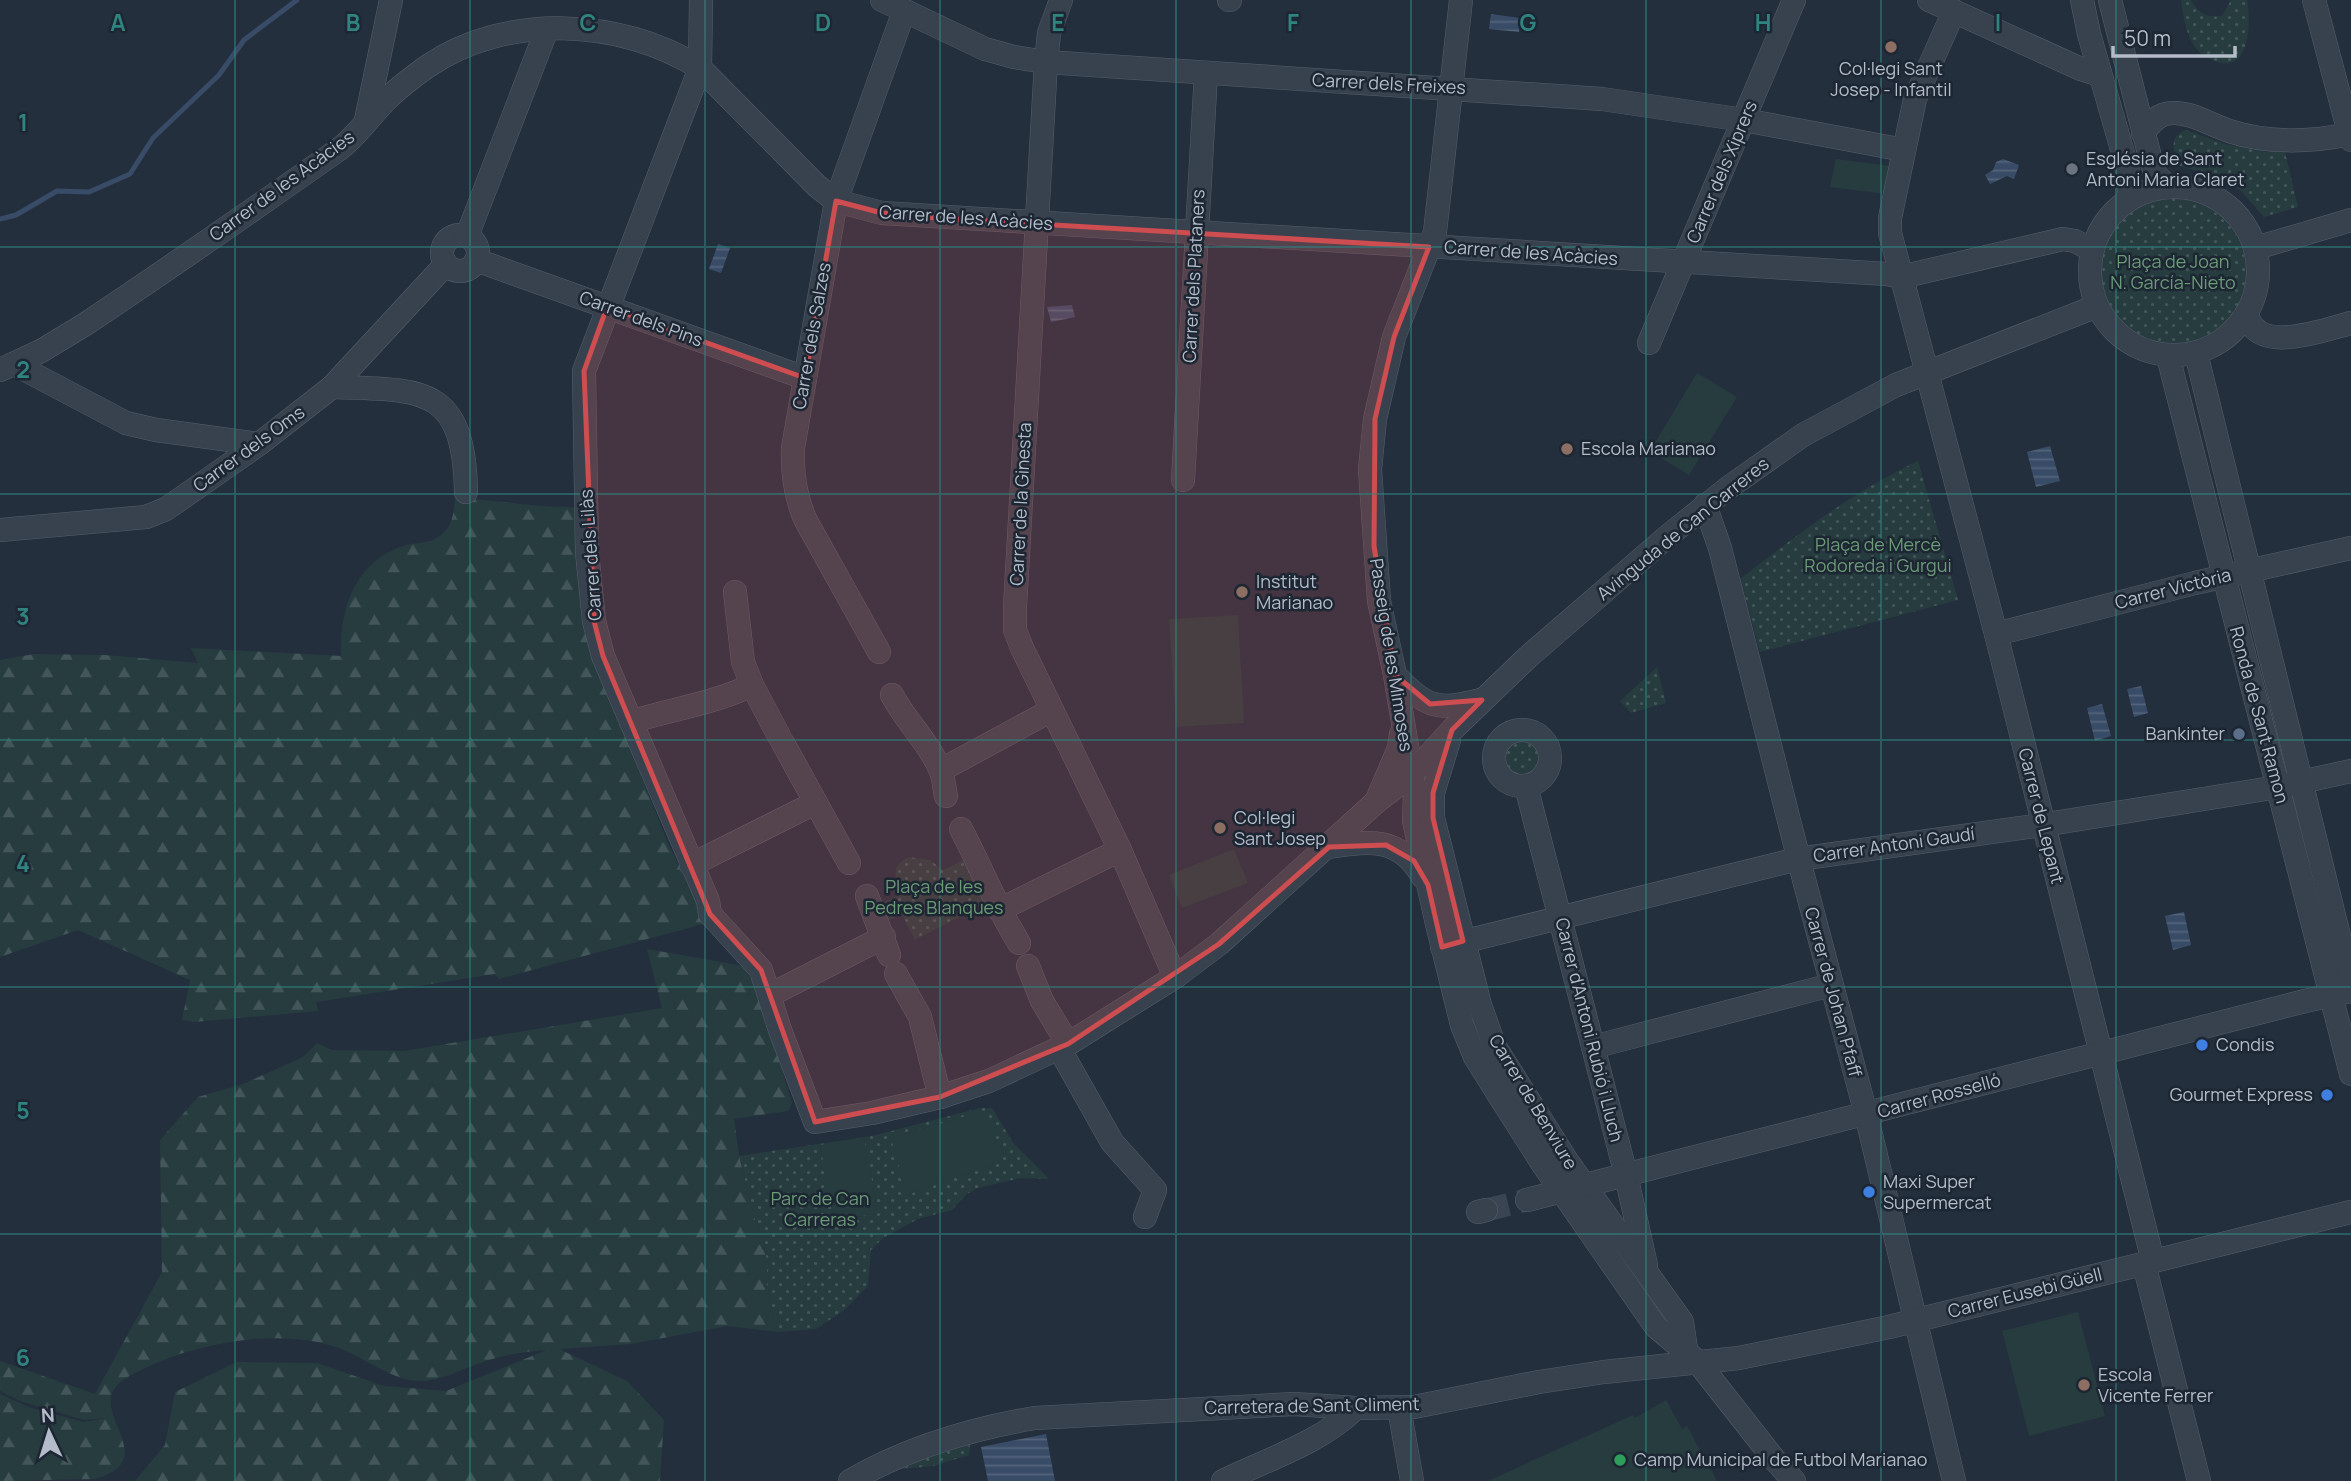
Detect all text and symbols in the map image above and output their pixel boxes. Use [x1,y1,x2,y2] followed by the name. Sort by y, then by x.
[110,6,126,38] text: A
[346,6,360,38] text: B
[580,6,597,38] text: C
[815,6,831,38] text: D
[1051,6,1065,38] text: E
[1287,6,1299,38] text: F
[1520,6,1537,38] text: G
[1755,6,1771,38] text: H
[1995,6,2001,38] text: I
[2113,14,2236,58] scale bar
[2124,24,2171,52] text: 50 m
[1883,39,1899,55] marker: Col·legi Sant Josep - Infantil
[1830,56,1952,101] place label: Col·legi Sant Josep - Infantil
[1312,67,1467,99] street label: Carrer dels Freixes
[1680,97,1762,247] street label: Carrer dels Xiprers
[18,106,28,138] text: 1
[204,124,359,246] street label: Carrer de les Acàcies
[2086,146,2245,191] place label: Església de Sant Antoni Maria Claret
[2064,161,2080,177] marker: Església de Sant Antoni Maria Claret
[1176,189,1210,363] street label: Carrer dels Plataners
[878,199,1054,235] street label: Carrer de les Acàcies
[1443,234,1619,270] street label: Carrer de les Acàcies
[2110,249,2236,294] park label: Plaça de Joan N. García-Nieto
[786,260,836,411] street label: Carrer dels Salzes
[576,285,707,352] street label: Carrer dels Pins
[16,353,30,385] text: 2
[188,400,309,497] street label: Carrer dels Oms
[1004,422,1036,586] street label: Carrer de la Ginesta
[1581,436,1716,460] place label: Escola Marianao
[1559,441,1575,457] marker: Escola Marianao
[1591,451,1773,605] street label: Avinguda de Can Carreres
[573,489,607,622] street label: Carrer dels Lilàs
[1804,532,1952,577] park label: Plaça de Mercè Rodoreda i Gurgui
[1365,556,1419,753] street label: Passeig de les Mimoses
[2112,562,2233,614] street label: Carrer Victòria
[1256,569,1333,614] place label: Institut Marianao
[1234,584,1250,600] marker: Institut Marianao
[16,600,30,632] text: 3
[2225,624,2295,806] street label: Ronda de Sant Ramon
[2146,721,2225,745] place label: Bankinter
[2231,726,2247,742] marker: Bankinter
[2014,745,2070,886] street label: Carrer de Lepant
[1234,805,1326,850] place label: Col·legi Sant Josep
[1212,820,1228,836] marker: Col·legi Sant Josep
[1812,821,1976,867] street label: Carrer Antoni Gaudí
[16,847,30,879] text: 4
[864,874,1004,919] park label: Plaça de les Pedres Blanques
[1800,904,1868,1079] street label: Carrer de Johan Pfaff
[1550,915,1629,1144] street label: Carrer d'Antoni Rubió i Lluch
[1484,1029,1584,1174] street label: Carrer de Benviure
[2216,1032,2274,1056] place label: Condis
[2194,1037,2210,1053] marker: Condis
[1874,1067,2003,1123] street label: Carrer Rosselló
[2170,1082,2313,1106] place label: Gourmet Express
[2319,1087,2335,1103] marker: Gourmet Express
[16,1094,30,1126] text: 5
[1883,1169,1992,1214] place label: Maxi Super Supermercat
[1861,1184,1877,1200] marker: Maxi Super Supermercat
[771,1186,869,1231] park label: Parc de Can Carreras
[1945,1261,2104,1323] street label: Carrer Eusebi Güell
[16,1341,30,1373] text: 6
[2098,1362,2214,1407] place label: Escola Vicente Ferrer
[2076,1377,2092,1393] marker: Escola Vicente Ferrer
[1204,1391,1420,1419] street label: Carretera de Sant Climent
[14,1397,84,1467] north arrow
[40,1402,56,1428] text: N
[1634,1447,1927,1471] place label: Camp Municipal de Futbol Marianao
[1612,1452,1628,1468] marker: Camp Municipal de Futbol Marianao

